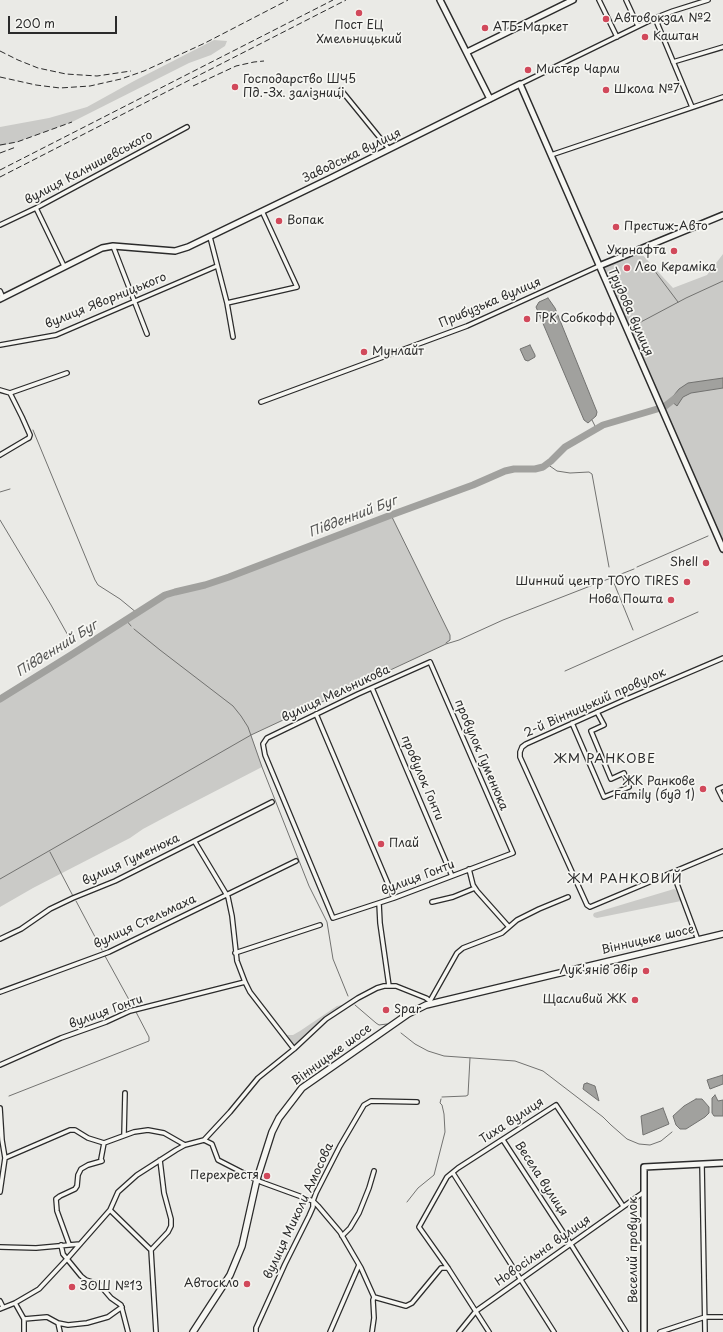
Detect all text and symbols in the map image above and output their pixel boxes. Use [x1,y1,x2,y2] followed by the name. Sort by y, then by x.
[10,8,119,34] scale bar
[354,8,364,18] marker: Пост ЕЦ Хмельницький
[614,12,711,26] place label: Автовокзал №2
[15,14,55,32] text: 200 m
[601,14,611,24] marker: Автовокзал №2
[316,19,402,47] place label: Пост ЕЦ Хмельницький
[493,21,568,35] place label: АТБ-Маркет
[480,23,490,33] marker: АТБ-Маркет
[653,30,699,44] place label: Каштан
[640,32,650,42] marker: Каштан
[536,63,620,77] place label: Мистер Чарли
[523,65,533,75] marker: Мистер Чарли
[243,73,356,101] place label: Господарство ШЧ5 Пд.-Зх. залізниці
[230,82,240,92] marker: Господарство ШЧ5 Пд.-Зх. залізниці
[614,83,680,97] place label: Школа №7
[601,85,611,95] marker: Школа №7
[301,126,403,186] street label: Заводська вулиця
[23,128,155,208] street label: вулиця Калнишевського
[287,214,324,228] place label: Вопак
[274,216,284,226] marker: Вопак
[624,220,708,234] place label: Престиж-Авто
[611,222,621,232] marker: Престиж-Авто
[606,244,666,258] place label: Укрнафта
[669,246,679,256] marker: Укрнафта
[635,261,716,275] place label: Лео Кераміка
[622,263,632,273] marker: Лео Кераміка
[604,266,656,358] street label: Трудова вулиця
[43,270,169,332] street label: вулиця Яворницького
[437,275,543,331] street label: Прибузька вулиця
[535,312,615,326] place label: ГРК Собкофф
[522,314,532,324] marker: ГРК Собкофф
[372,345,424,359] place label: Мунлайт
[359,347,369,357] marker: Мунлайт
[307,493,399,541] water label: Південний Буг
[670,556,698,570] place label: Shell
[701,558,711,568] marker: Shell
[516,575,679,589] place label: Шинний центр TOYO TIRES
[682,577,692,587] marker: Шинний центр TOYO TIRES
[589,593,663,607] place label: Нова Пошта
[666,595,676,605] marker: Нова Пошта
[13,618,101,680] water label: Південний Буг
[280,663,392,725] street label: вулиця Мельникова
[522,665,668,741] street label: 2-й Вінницький провулок
[451,697,511,813] street label: провулок Гуменюка
[398,733,446,823] street label: провулок Гонти
[554,751,656,767] district label: ЖМ РАНКОВЕ
[614,775,695,803] place label: ЖК Ранкове Family (буд 1)
[698,784,708,794] marker: ЖК Ранкове Family (буд 1)
[80,831,182,889] street label: вулиця Гуменюка
[389,837,419,851] place label: Плай
[376,839,386,849] marker: Плай
[379,857,457,899] street label: вулиця Гонти
[567,871,683,887] district label: ЖМ РАНКОВИЙ
[92,892,198,952] street label: вулиця Стельмаха
[600,922,696,958] street label: Вінницьке шосе
[559,964,638,978] place label: Лук'янів двір
[641,966,651,976] marker: Лук'янів двір
[67,992,145,1032] street label: вулиця Гонти
[542,993,627,1007] place label: Щасливий ЖК
[630,995,640,1005] marker: Щасливий ЖК
[394,1003,421,1017] place label: Spar
[381,1005,391,1015] marker: Spar
[289,1021,375,1089] street label: Вінницьке шосе
[477,1095,547,1147] street label: Тиха вулиця
[511,1139,571,1219] street label: Весела вулиця
[261,1141,337,1281] street label: вулиця Миколи Амосова
[190,1169,259,1183] place label: Перехрестя
[262,1171,272,1181] marker: Перехрестя
[627,1197,641,1303] street label: Веселий провулок
[493,1213,593,1289] street label: Новосільна вулиця
[184,1277,239,1291] place label: Автоскло
[242,1279,252,1289] marker: Автоскло
[80,1280,143,1294] place label: ЗОШ №13
[67,1282,77,1292] marker: ЗОШ №13

